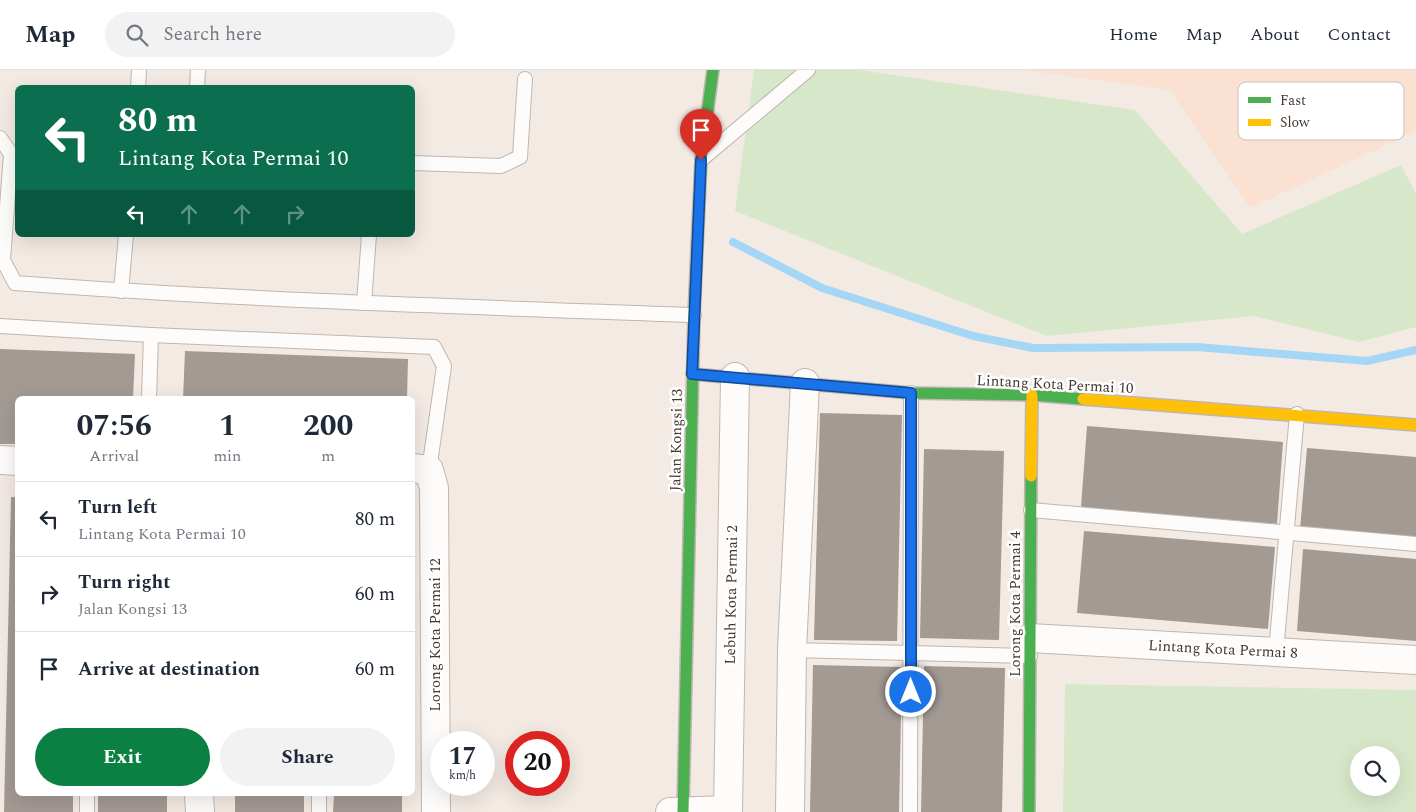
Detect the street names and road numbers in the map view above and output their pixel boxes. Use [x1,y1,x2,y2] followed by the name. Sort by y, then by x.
[976,369,1134,400] street label: Lintang Kota Permai 10
[664,388,689,491] street label: Jalan Kongsi 13
[719,525,744,665] street label: Lebuh Kota Permai 2
[1004,531,1027,677] street label: Lorong Kota Permai 4
[424,558,447,712] street label: Lorong Kota Permai 12
[1148,634,1298,665] street label: Lintang Kota Permai 8

